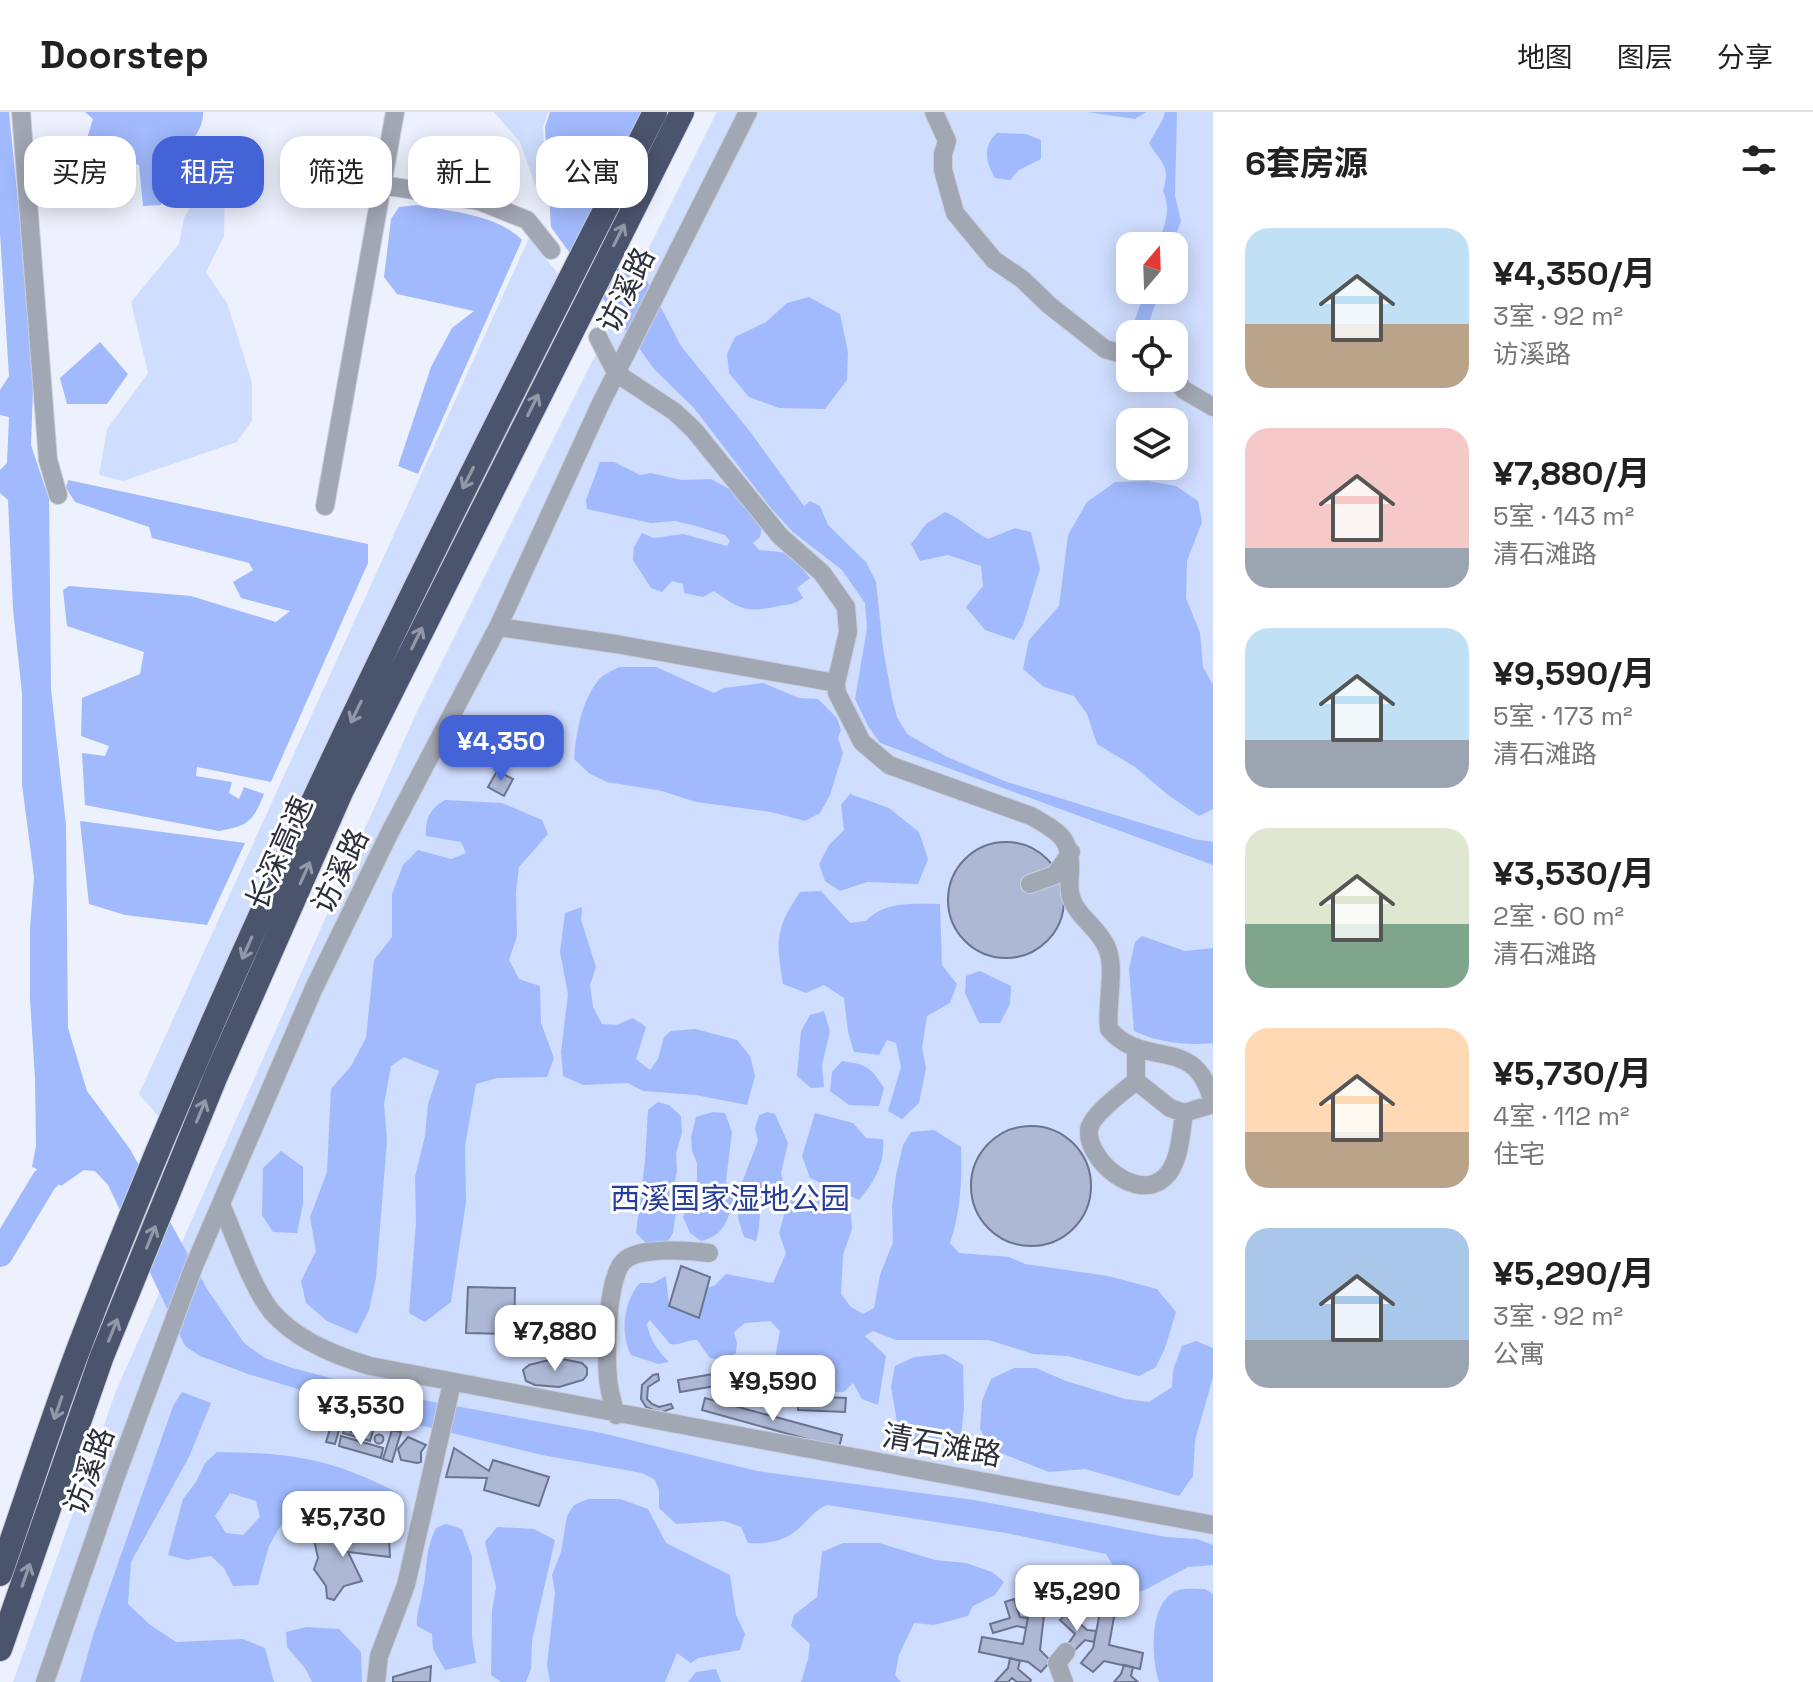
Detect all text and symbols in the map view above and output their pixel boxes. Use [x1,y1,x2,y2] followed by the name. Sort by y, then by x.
[40,31,209,79] text: Doorstep
[1517,39,1573,75] text: 地图
[1617,39,1673,75] text: 图层
[1717,39,1773,75] text: 分享
[24,136,136,208] chip: 买房
[152,136,264,208] chip: 租房
[280,136,392,208] chip: 筛选
[408,136,520,208] chip: 新上
[536,136,648,208] chip: 公寓
[1737,138,1781,182] icon: filters
[1245,142,1368,185] text: 6套房源
[612,224,628,248] one-way arrow
[1116,232,1188,304] north arrow
[1116,232,1188,480] map controls
[589,241,663,339] street label: 访溪路
[1493,252,1656,295] text: ¥4,350/月
[1309,260,1405,356] icon: home
[1493,299,1623,333] text: 3室 · 92 m²
[1116,320,1188,392] button: locate
[1493,337,1571,371] text: 访溪路
[526,394,541,418] one-way arrow
[1116,408,1188,480] button: layers
[1493,452,1651,495] text: ¥7,880/月
[1309,460,1405,556] icon: home
[460,465,476,489] one-way arrow
[1493,499,1634,533] text: 5室 · 143 m²
[1493,537,1597,571] text: 清石滩路
[410,626,425,650] one-way arrow
[1493,652,1655,695] text: ¥9,590/月
[1309,660,1405,756] icon: home
[1493,699,1633,733] text: 5室 · 173 m²
[348,700,363,724] one-way arrow
[436,715,566,783] pin: ¥4,350
[457,724,545,758] text: ¥4,350
[1493,737,1597,771] text: 清石滩路
[237,790,321,916] street label: 长深高速
[303,822,377,920] street label: 访溪路
[1493,852,1655,895] text: ¥3,530/月
[1309,860,1405,956] icon: home
[299,861,314,886] one-way arrow
[1493,899,1624,933] text: 2室 · 60 m²
[239,936,254,960] one-way arrow
[1493,937,1597,971] text: 清石滩路
[1493,1052,1652,1095] text: ¥5,730/月
[1309,1060,1405,1156] icon: home
[195,1099,210,1124] one-way arrow
[1493,1099,1629,1133] text: 4室 · 112 m²
[1493,1137,1545,1171] text: 住宅
[610,1179,850,1218] park label: 西溪国家湿地公园
[145,1225,159,1250] one-way arrow
[1493,1252,1655,1295] text: ¥5,290/月
[1309,1260,1405,1356] icon: home
[1493,1299,1623,1333] text: 3室 · 92 m²
[490,1305,620,1373] pin: ¥7,880
[513,1314,597,1348] text: ¥7,880
[107,1318,121,1343] one-way arrow
[1493,1337,1545,1371] text: 公寓
[708,1355,838,1423] pin: ¥9,590
[729,1364,817,1398] text: ¥9,590
[296,1379,426,1447] pin: ¥3,530
[317,1388,405,1422] text: ¥3,530
[49,1396,64,1421] one-way arrow
[880,1415,1004,1475] street label: 清石滩路
[55,1422,123,1520] street label: 访溪路
[278,1491,408,1559] pin: ¥5,730
[300,1500,386,1534] text: ¥5,730
[19,1563,34,1588] one-way arrow
[1012,1565,1142,1633] pin: ¥5,290
[1033,1574,1121,1608] text: ¥5,290

